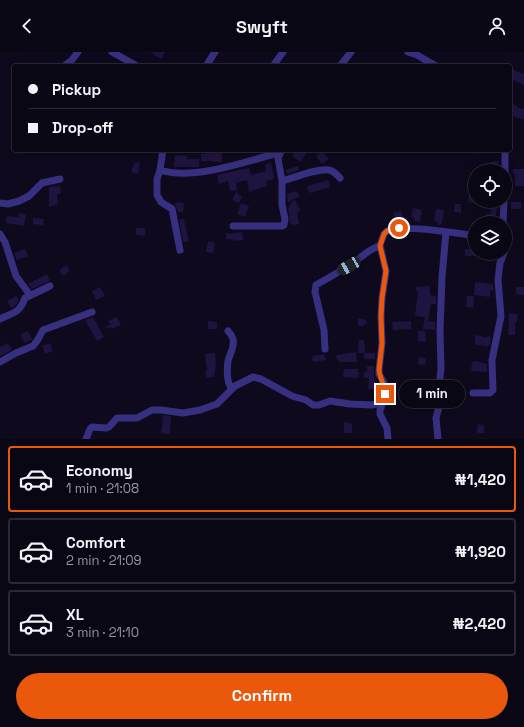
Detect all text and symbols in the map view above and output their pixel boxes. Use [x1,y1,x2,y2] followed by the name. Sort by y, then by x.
[16,15,38,37] icon: back
[236,15,288,38] text: Swyft
[486,15,508,37] icon: person
[52,80,101,99] text: Pickup
[52,118,113,137] text: Drop-off
[468,164,512,260] map controls
[468,164,512,208] button: locate
[468,216,512,260] button: layers
[390,219,408,237] route start
[336,255,362,277] car
[399,380,465,408] callout: 1 min
[376,385,394,403] route end
[416,385,448,402] text: 1 min
[18,461,54,497] icon: car
[66,461,133,480] text: Economy
[455,470,506,489] text: ₦1,420
[66,480,139,497] text: 1 min · 21:08
[18,533,54,569] icon: car
[66,533,126,552] text: Comfort
[455,542,506,561] text: ₦1,920
[66,552,141,569] text: 2 min · 21:09
[18,605,54,641] icon: car
[66,605,84,624] text: XL
[452,614,506,633] text: ₦2,420
[66,624,139,641] text: 3 min · 21:10
[16,673,508,719] button: Confirm

